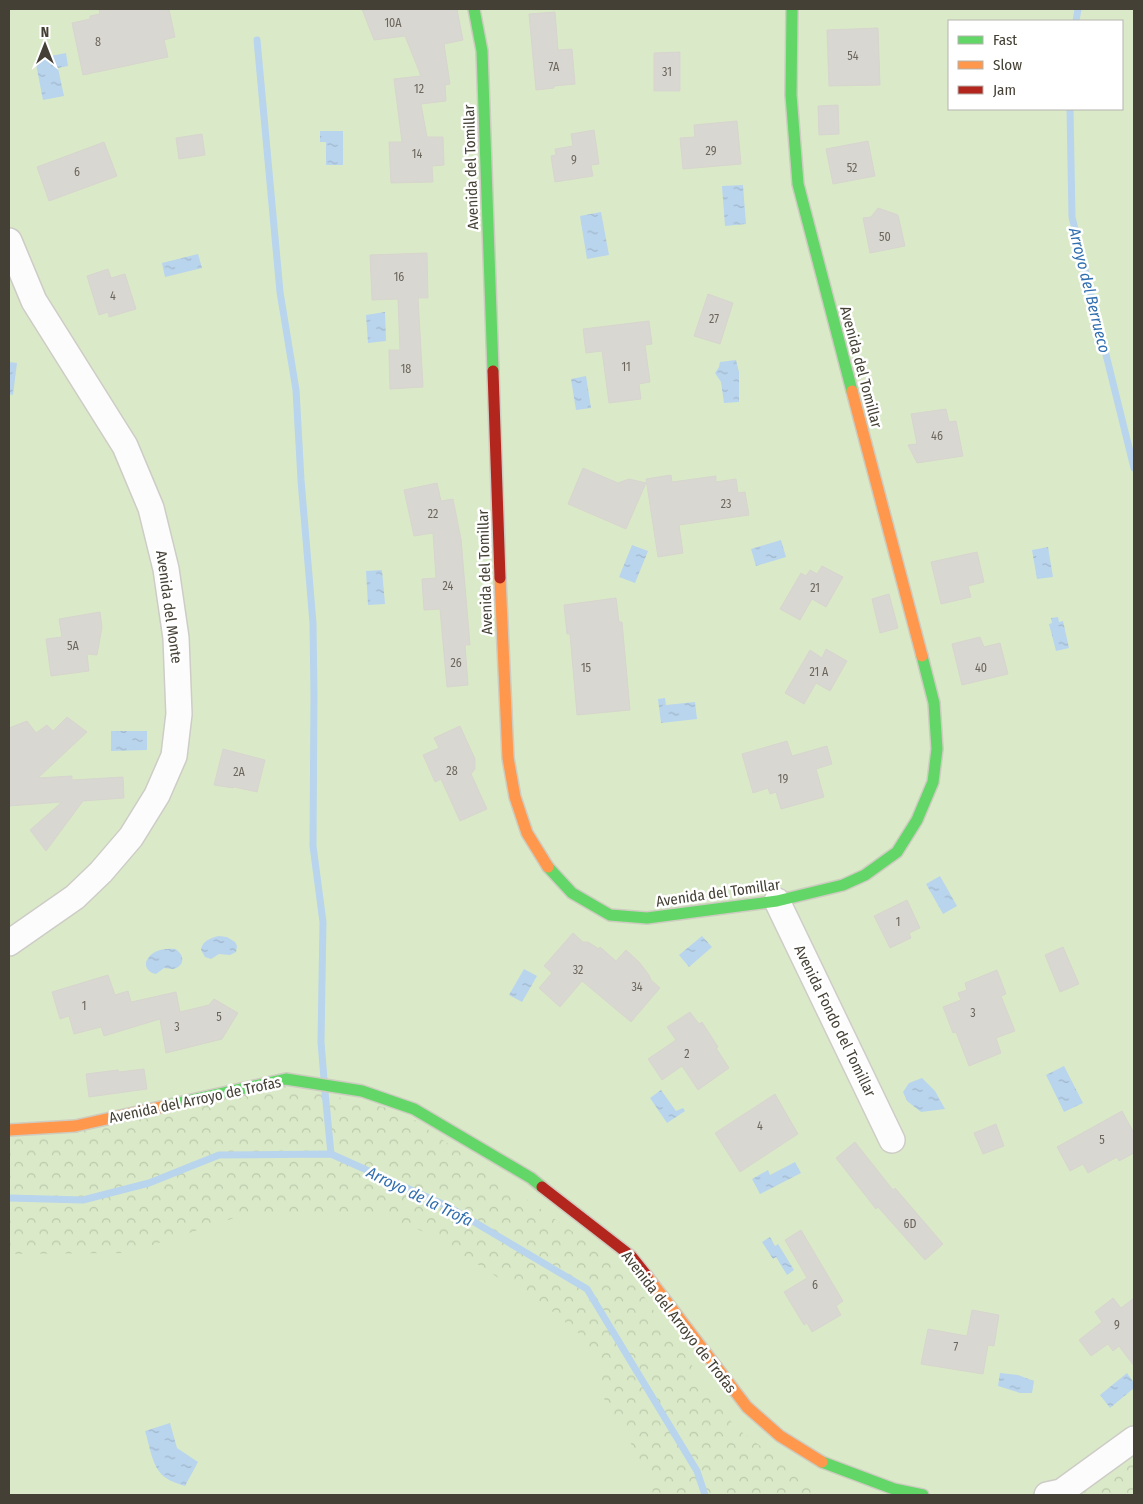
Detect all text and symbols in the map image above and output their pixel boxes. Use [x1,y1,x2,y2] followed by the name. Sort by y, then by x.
[384,16,402,30] house number: 10A
[20,20,70,70] north arrow
[948,20,1123,110] legend
[41,24,49,41] text: N
[993,31,1017,49] text: Fast
[95,35,101,49] house number: 8
[847,49,859,63] house number: 54
[993,56,1022,74] text: Slow
[549,60,560,74] house number: 7A
[662,65,672,79] house number: 31
[993,81,1016,99] text: Jam
[414,82,424,96] house number: 12
[460,103,482,230] street label: Avenida del Tomillar
[705,144,717,158] house number: 29
[412,147,422,161] house number: 14
[571,153,577,167] house number: 9
[847,161,857,175] house number: 52
[74,165,80,179] house number: 6
[1065,225,1114,355] water label: Arroyo del Berrueco
[879,230,891,244] house number: 50
[394,270,404,284] house number: 16
[110,289,116,303] house number: 4
[836,304,886,431] street label: Avenida del Tomillar
[709,312,719,326] house number: 27
[621,360,631,374] house number: 11
[401,362,411,376] house number: 18
[931,429,943,443] house number: 46
[721,497,731,511] house number: 23
[428,507,438,521] house number: 22
[474,508,496,635] street label: Avenida del Tomillar
[152,549,186,665] street label: Avenida del Monte
[443,579,454,593] house number: 24
[810,581,820,595] house number: 21
[67,639,80,653] house number: 5A
[450,656,462,670] house number: 26
[581,661,592,675] house number: 15
[975,661,987,675] house number: 40
[810,665,829,679] house number: 21 A
[446,764,458,778] house number: 28
[233,765,245,779] house number: 2A
[778,772,788,786] house number: 19
[655,875,782,911] street label: Avenida del Tomillar
[896,915,900,929] house number: 1
[790,942,880,1100] street label: Avenida Fondo del Tomillar
[573,963,583,977] house number: 32
[631,980,643,994] house number: 34
[82,999,86,1013] house number: 1
[970,1006,976,1020] house number: 3
[216,1010,222,1024] house number: 5
[174,1020,180,1034] house number: 3
[684,1047,690,1061] house number: 2
[107,1073,283,1127] street label: Avenida del Arroyo de Trofas
[757,1119,763,1133] house number: 4
[1099,1133,1105,1147] house number: 5
[363,1162,476,1230] water label: Arroyo de la Trofa
[904,1217,916,1231] house number: 6D
[618,1247,740,1397] street label: Avenida del Arroyo de Trofas
[812,1278,818,1292] house number: 6
[1114,1318,1120,1332] house number: 9
[954,1340,959,1354] house number: 7

